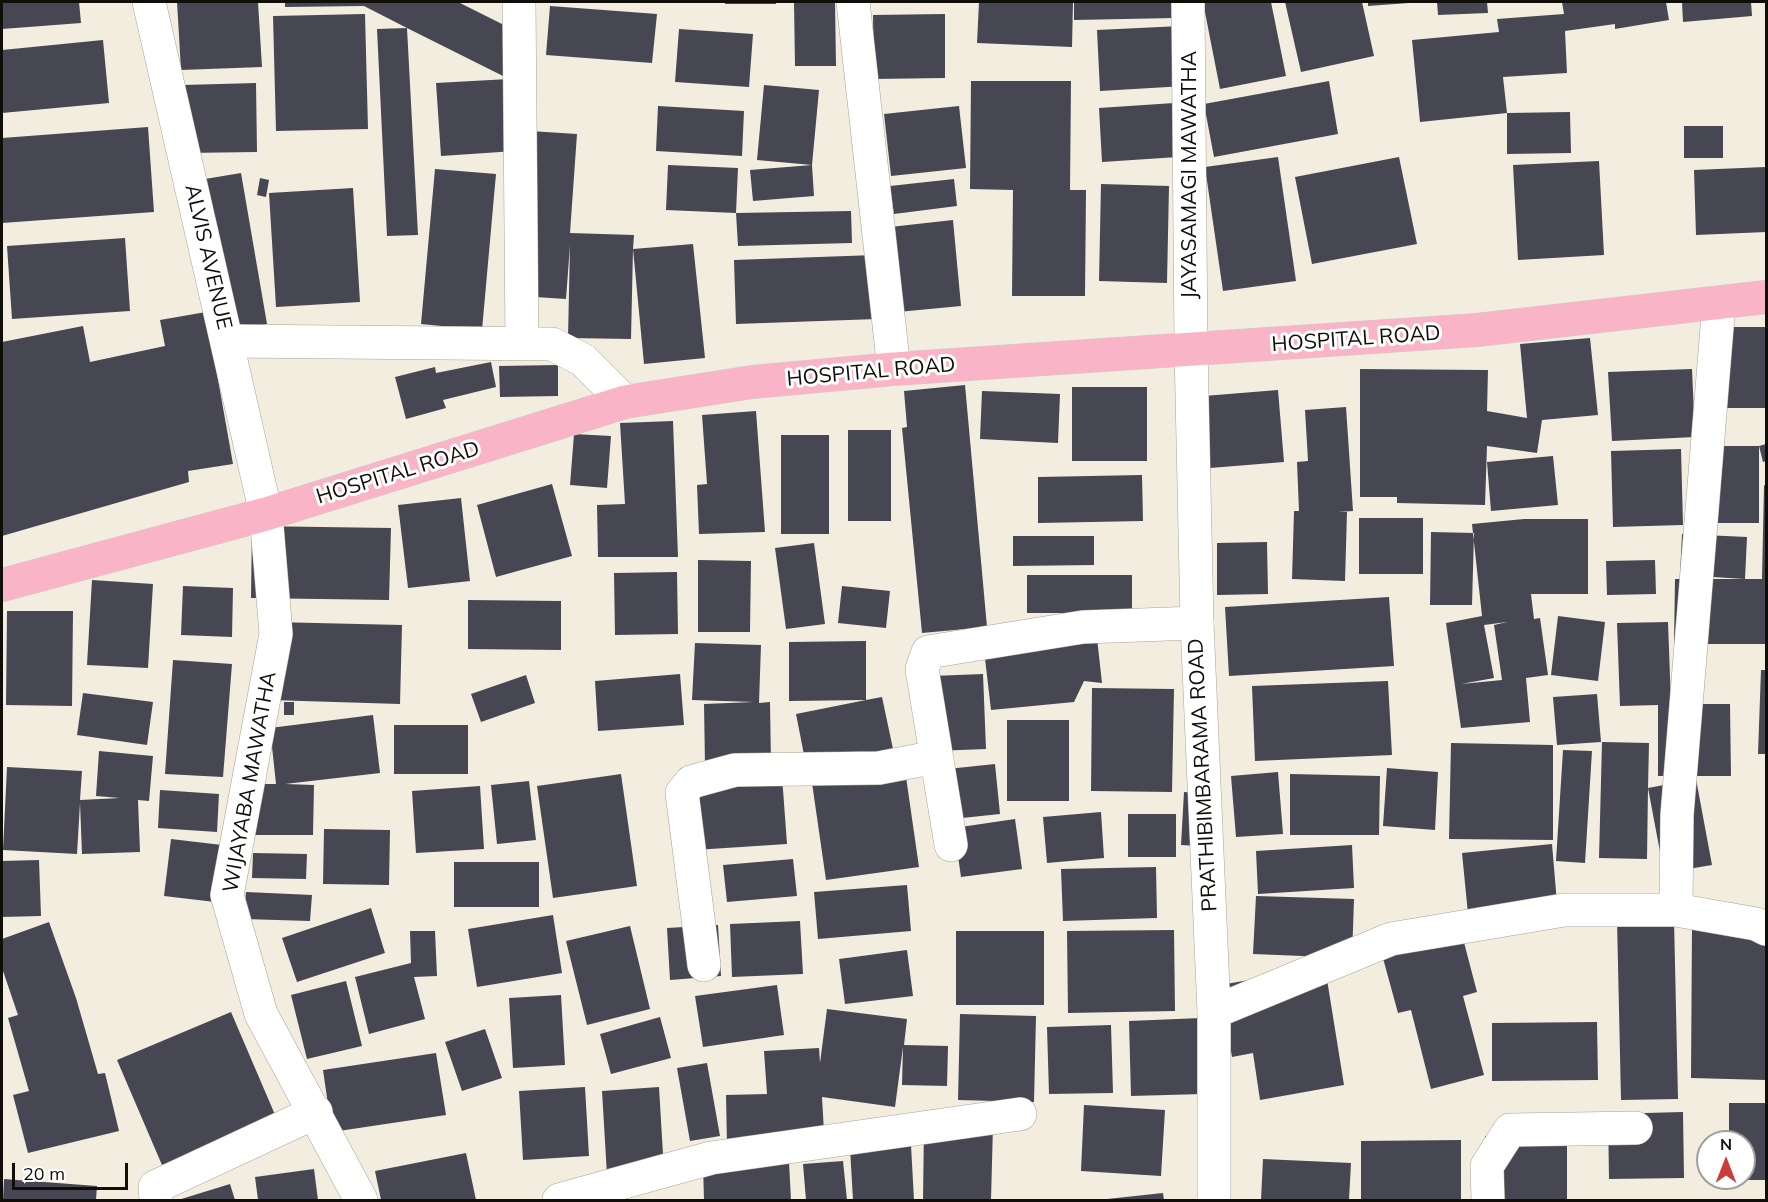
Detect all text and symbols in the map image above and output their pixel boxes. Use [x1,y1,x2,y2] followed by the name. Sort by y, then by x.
[1177,51,1203,299] street label: JAYASAMAGI MAWATHA
[179,182,237,332] street label: ALVIS AVENUE
[1271,321,1441,357] street label: HOSPITAL ROAD
[786,352,956,392] street label: HOSPITAL ROAD
[313,436,483,510] street label: HOSPITAL ROAD
[1183,638,1223,912] street label: PRATHIBIMBARAMA ROAD
[218,669,282,895] street label: WIJAYABA MAWATHA
[1696,1130,1756,1190] north arrow
[1720,1134,1732,1154] text: N
[15,1151,130,1189] scale bar
[23,1162,65,1185] text: 20 m

